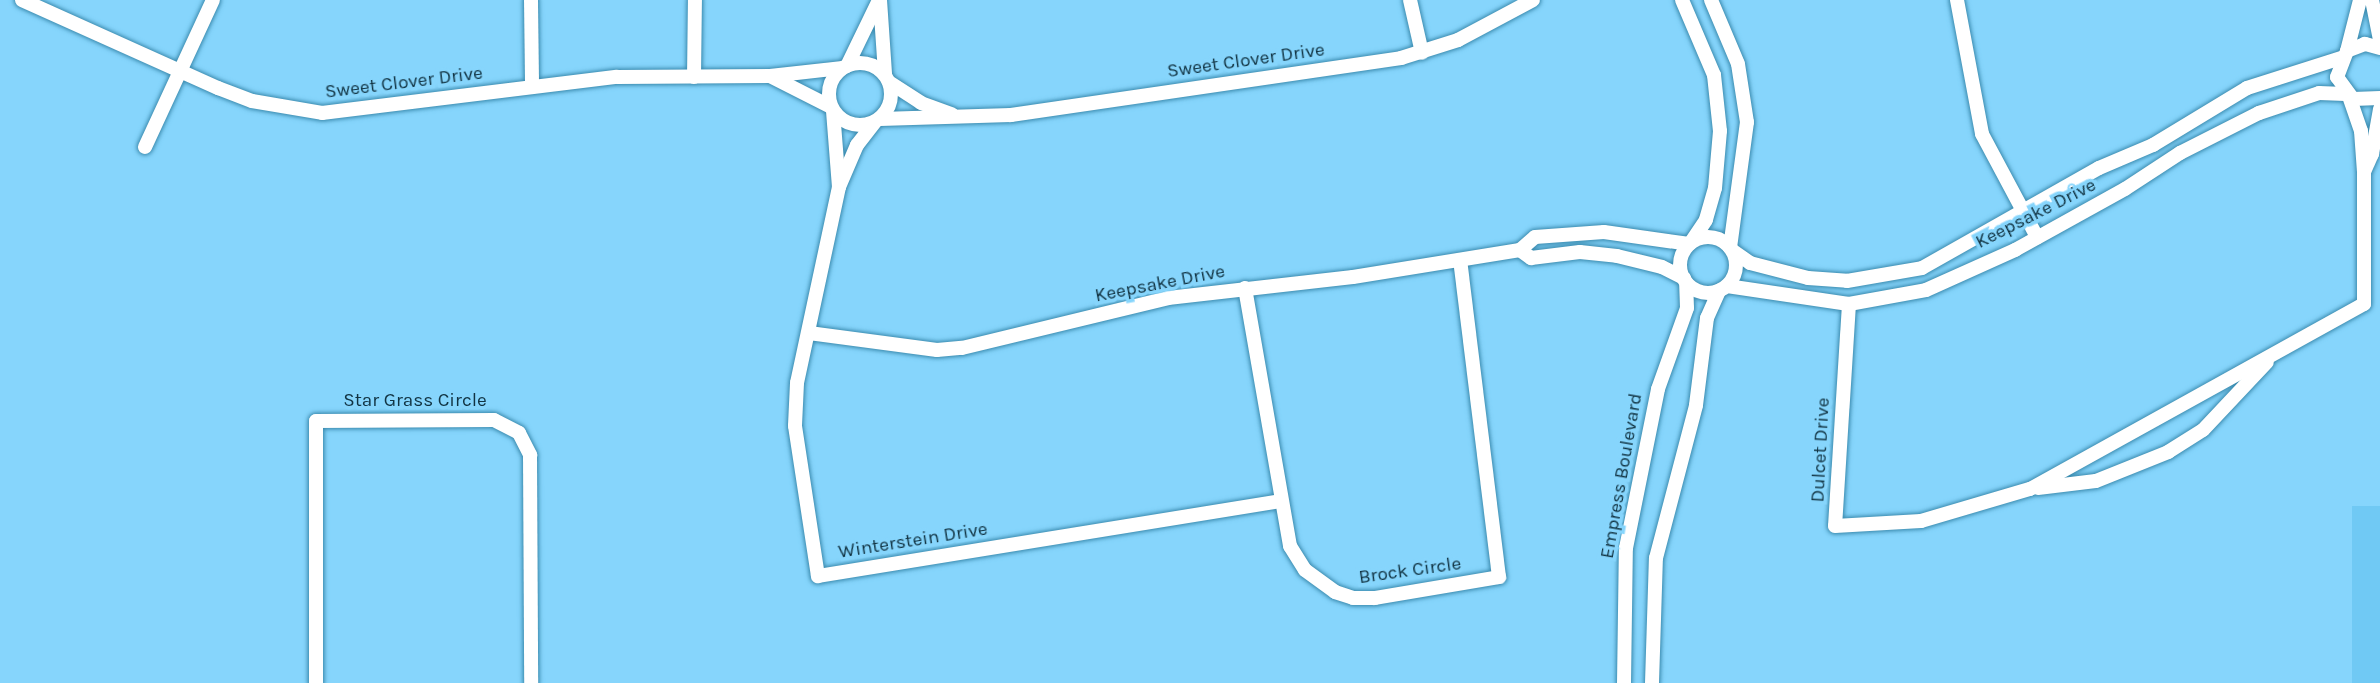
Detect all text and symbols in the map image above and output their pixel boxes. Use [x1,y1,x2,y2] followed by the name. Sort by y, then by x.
[1166,39,1326,83] street label: Sweet Clover Drive
[324,62,484,104] street label: Sweet Clover Drive
[1972,174,2100,254] street label: Keepsake Drive
[1093,260,1227,308] street label: Keepsake Drive
[343,390,487,412] street label: Star Grass Circle
[1596,392,1648,560] street label: Empress Boulevard
[1807,397,1835,503] street label: Dulcet Drive
[837,518,989,564] street label: Winterstein Drive
[1357,553,1463,589] street label: Brock Circle

